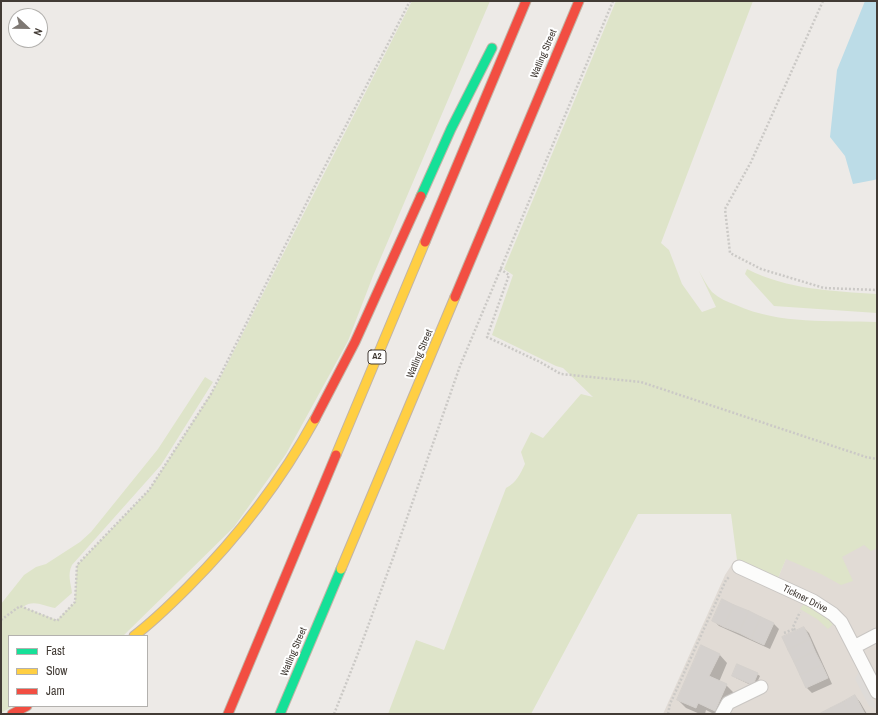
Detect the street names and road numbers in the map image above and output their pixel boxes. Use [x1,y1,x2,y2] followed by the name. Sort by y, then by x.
[528,28,560,80] street label: Watling Street
[404,328,436,380] street label: Watling Street
[368,350,386,364] road number: A2
[780,583,830,615] street label: Tickner Drive
[278,626,310,678] street label: Watling Street

